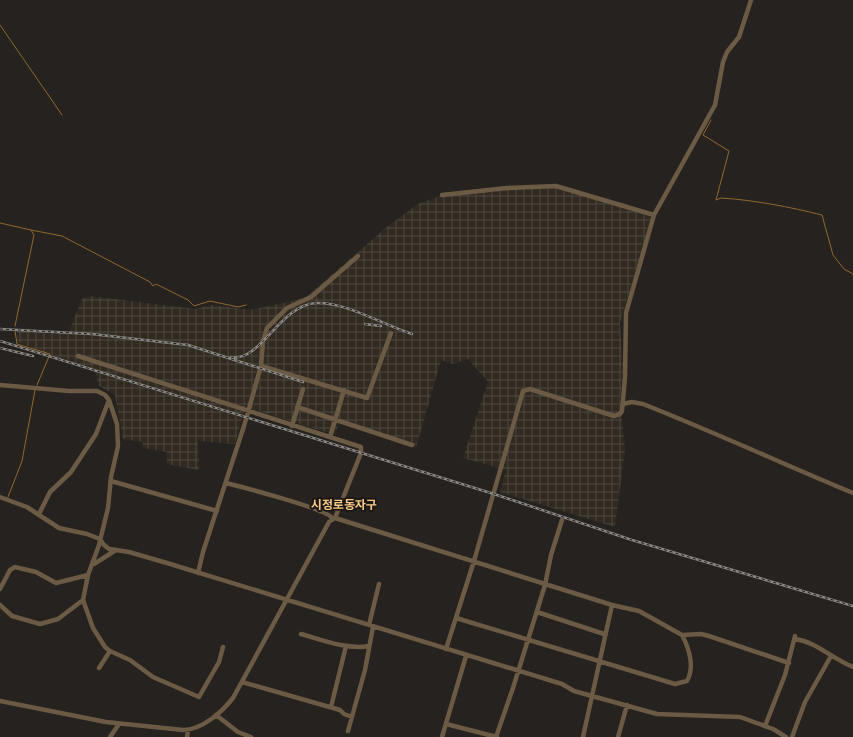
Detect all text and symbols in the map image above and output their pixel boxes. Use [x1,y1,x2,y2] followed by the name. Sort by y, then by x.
[311,497,377,512] district label: 시정로동자구

